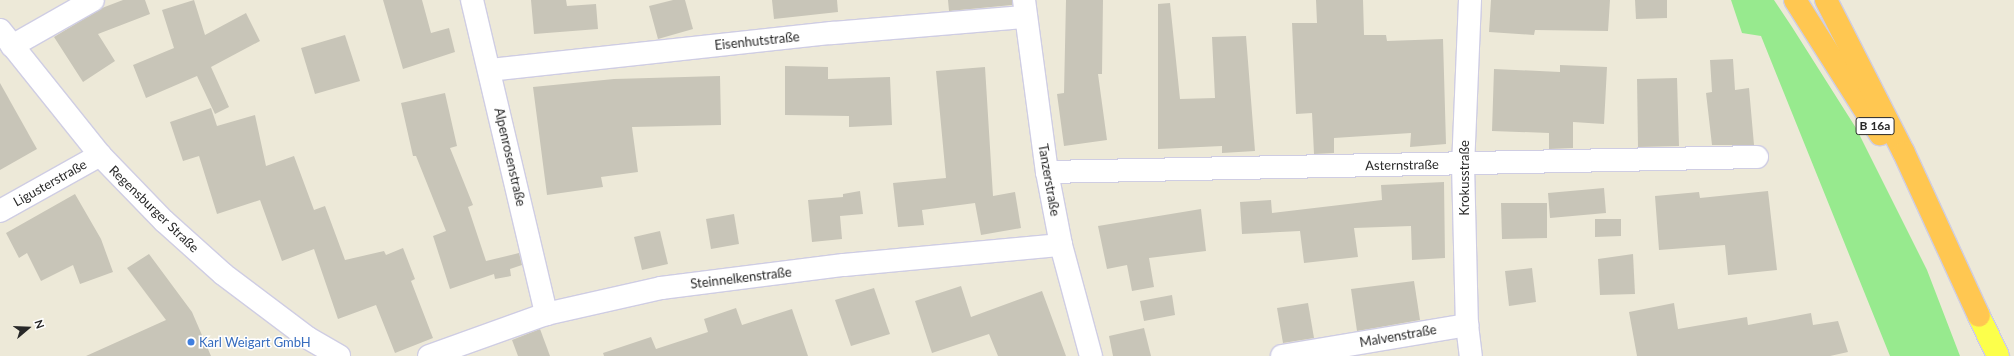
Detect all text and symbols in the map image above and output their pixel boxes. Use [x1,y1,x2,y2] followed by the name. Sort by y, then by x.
[714,29,800,53] street label: Eisenhutstraße
[491,106,529,208] street label: Alpenrosenstraße
[1855,116,1895,136] road number: B 16a
[1456,140,1472,216] street label: Krokusstraße
[1035,143,1063,217] street label: Tanzerstraße
[11,156,89,210] street label: Ligusterstraße
[1365,157,1439,173] street label: Asternstraße
[106,162,202,256] street label: Regensburger Straße
[689,264,793,292] street label: Steinnelkenstraße
[8,308,48,348] north arrow
[32,318,47,330] text: N
[1358,322,1438,350] street label: Malvenstraße
[199,334,311,350] place label: Karl Weigart GmbH
[186,337,196,347] marker: Karl Weigart GmbH

